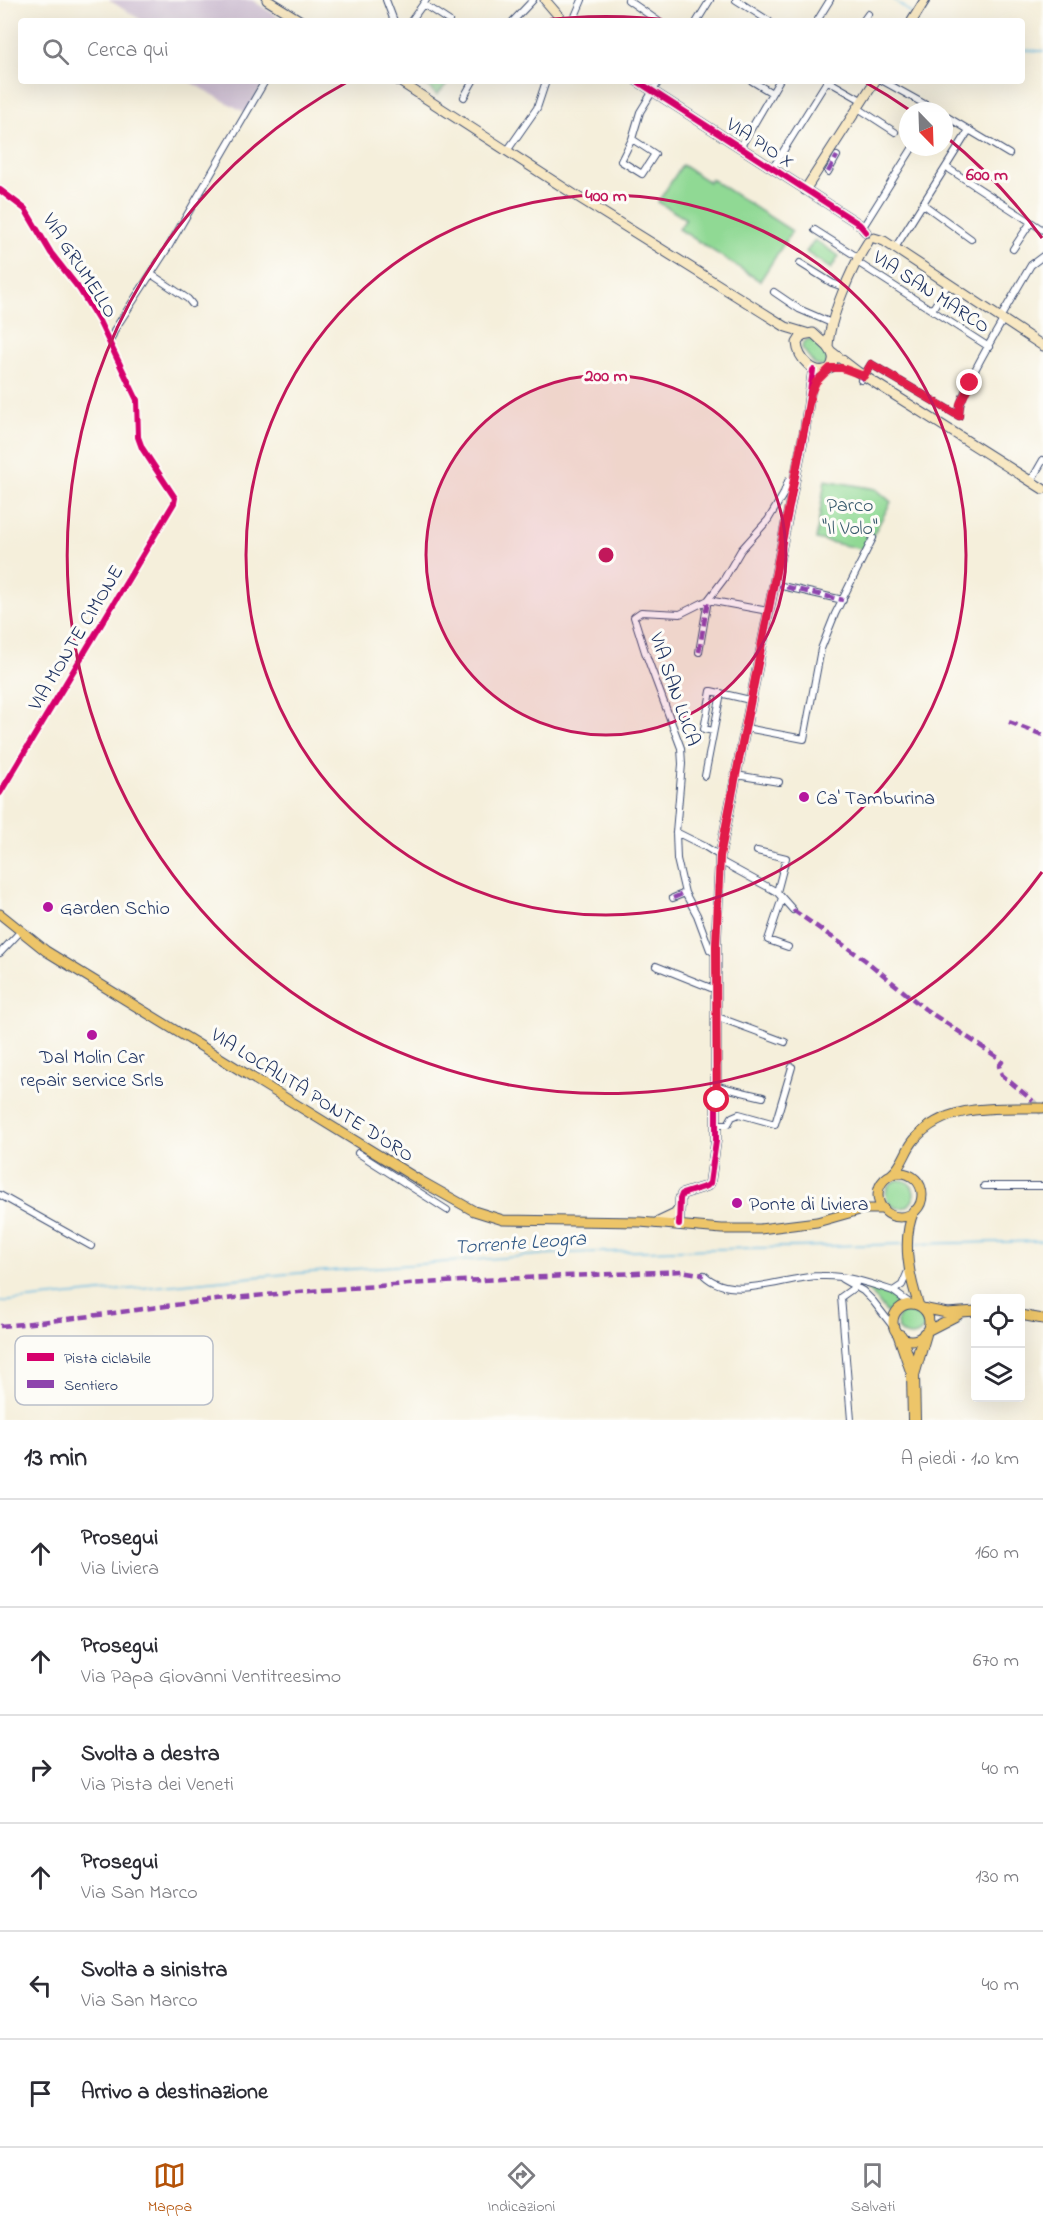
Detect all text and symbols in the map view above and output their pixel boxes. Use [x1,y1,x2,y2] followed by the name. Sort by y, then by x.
[18,18,1025,84] search box
[39,35,72,68] icon: search
[87,35,169,67] text: Cerca qui
[899,102,953,156] north arrow
[719,111,800,177] street label: VIA PIO X
[966,163,1008,189] text: 600 m
[585,184,627,210] text: 400 m
[34,207,124,325] street label: VIA GRUMELLO
[866,244,995,342] street label: VIA SAN MARCO
[584,364,628,390] text: 200 m
[956,369,982,395] route end
[822,492,878,544] park label: Parco "Il Volo"
[596,545,616,565] centre of rings
[22,560,132,717] street label: VIA MONTE CIMONE
[640,628,707,751] street label: VIA SAN LUCA
[816,785,935,814] place label: Ca' Tamburina
[797,790,811,804] marker: Ca' Tamburina
[60,895,170,924] place label: Garden Schio
[41,900,55,914] marker: Garden Schio
[204,1021,419,1171] street label: VIA LOCALITÀ PONTE D'ORO
[85,1028,99,1042] marker: Dal Molin Car repair service Srls
[20,1044,164,1096] place label: Dal Molin Car repair service Srls
[703,1086,729,1112] route start
[749,1191,868,1220] place label: Ponte di Liviera
[730,1196,744,1210] marker: Ponte di Liviera
[453,1224,588,1265] water label: Torrente Leogra
[971,1294,1025,1402] map controls
[971,1294,1025,1348] button: locate
[15,1336,213,1405] legend
[64,1347,152,1371] text: Pista ciclabile
[971,1348,1025,1402] button: layers
[64,1374,118,1398] text: Sentiero
[24,1440,87,1478] text: 13 min
[901,1445,1019,1474] text: A piedi · 1.0 km
[81,1523,158,1555] text: Prosegui
[24,1537,57,1570] icon: ahead
[975,1539,1019,1568] text: 160 m
[81,1555,159,1584] text: Via Liviera
[81,1631,158,1663] text: Prosegui
[24,1645,57,1678] icon: ahead
[973,1647,1019,1676] text: 670 m
[81,1663,341,1692] text: Via Papa Giovanni Ventitreesimo
[81,1739,220,1771] text: Svolta a destra
[24,1753,57,1786] icon: right
[982,1755,1019,1784] text: 40 m
[81,1771,234,1800] text: Via Pista dei Veneti
[81,1847,158,1879] text: Prosegui
[24,1861,57,1894] icon: ahead
[975,1863,1019,1892] text: 130 m
[81,1879,198,1908] text: Via San Marco
[81,1955,228,1987] text: Svolta a sinistra
[24,1969,57,2002] icon: left
[982,1971,1019,2000] text: 40 m
[81,1987,198,2016] text: Via San Marco
[24,2077,57,2110] icon: arrive
[81,2077,268,2109] text: Arrivo a destinazione
[148,2159,192,2219] tab: Mappa
[487,2159,555,2219] tab: Indicazioni
[851,2159,895,2219] tab: Salvati

